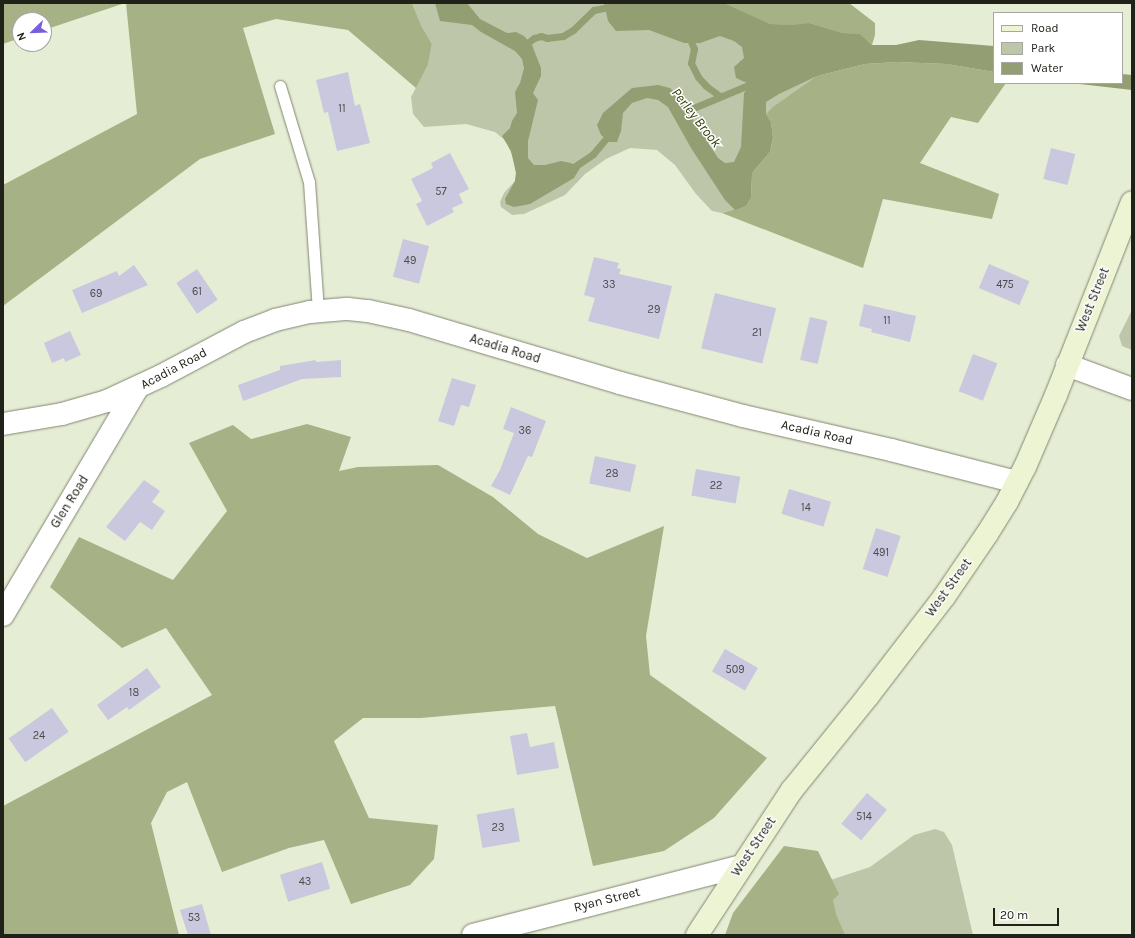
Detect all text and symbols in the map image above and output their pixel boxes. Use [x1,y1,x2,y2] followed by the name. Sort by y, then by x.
[12,12,52,52] north arrow
[993,12,1123,84] legend
[1031,21,1059,35] text: Road
[14,30,29,43] text: N
[1031,41,1055,55] text: Park
[1031,61,1063,75] text: Water
[668,85,724,151] water label: Perley Brook
[338,102,346,116] house number: 11
[435,185,447,199] house number: 57
[404,254,416,268] house number: 49
[1073,265,1113,335] street label: West Street
[603,278,615,292] house number: 33
[996,278,1014,292] house number: 475
[192,285,202,299] house number: 61
[90,287,102,301] house number: 69
[648,303,660,317] house number: 29
[883,314,891,328] house number: 11
[752,326,762,340] house number: 21
[468,331,542,367] street label: Acadia Road
[138,345,210,393] street label: Acadia Road
[780,417,854,449] street label: Acadia Road
[519,424,531,438] house number: 36
[605,467,619,481] house number: 28
[48,473,92,531] street label: Glen Road
[710,479,722,493] house number: 22
[801,501,811,515] house number: 14
[873,546,889,560] house number: 491
[923,556,975,620] street label: West Street
[725,663,745,677] house number: 509
[129,686,139,700] house number: 18
[33,729,45,743] house number: 24
[856,810,872,824] house number: 514
[728,814,780,880] street label: West Street
[492,821,504,835] house number: 23
[299,875,311,889] house number: 43
[572,884,642,916] street label: Ryan Street
[995,900,1061,926] scale bar
[1000,908,1028,922] text: 20 m
[188,911,200,925] house number: 53

